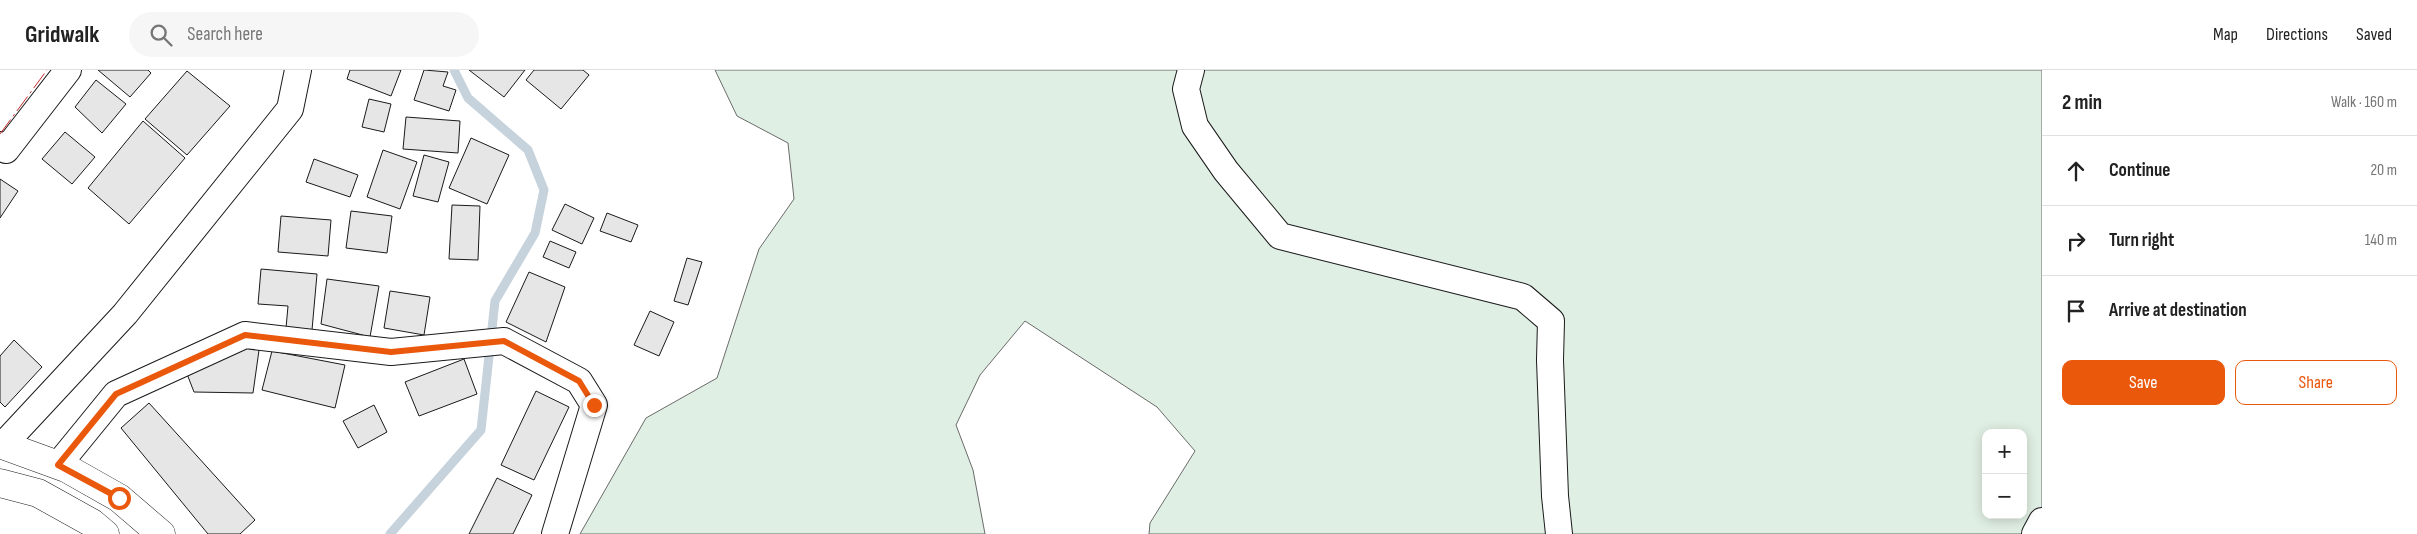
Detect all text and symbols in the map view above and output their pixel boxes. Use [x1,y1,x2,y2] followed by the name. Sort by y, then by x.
[129,12,479,57] search box
[25,20,99,49] text: Gridwalk
[147,21,175,49] icon: search
[187,23,263,46] text: Search here
[2213,24,2238,45] text: Map
[2266,24,2328,45] text: Directions
[2356,24,2392,45] text: Saved
[2062,90,2102,115] text: 2 min
[2331,93,2397,112] text: Walk · 160 m
[2062,157,2090,185] icon: ahead
[2109,159,2170,182] text: Continue
[2370,161,2397,180] text: 20 m
[2062,227,2090,255] icon: right
[2109,229,2174,252] text: Turn right
[2365,231,2397,250] text: 140 m
[2062,297,2090,325] icon: arrive
[2109,299,2247,322] text: Arrive at destination
[2062,360,2225,405] button: Save
[2235,360,2397,405] button: Share
[583,394,606,417] route end
[1982,429,2027,519] map controls
[1982,429,2027,474] button: +
[1982,474,2027,519] button: −
[108,487,131,510] route start

